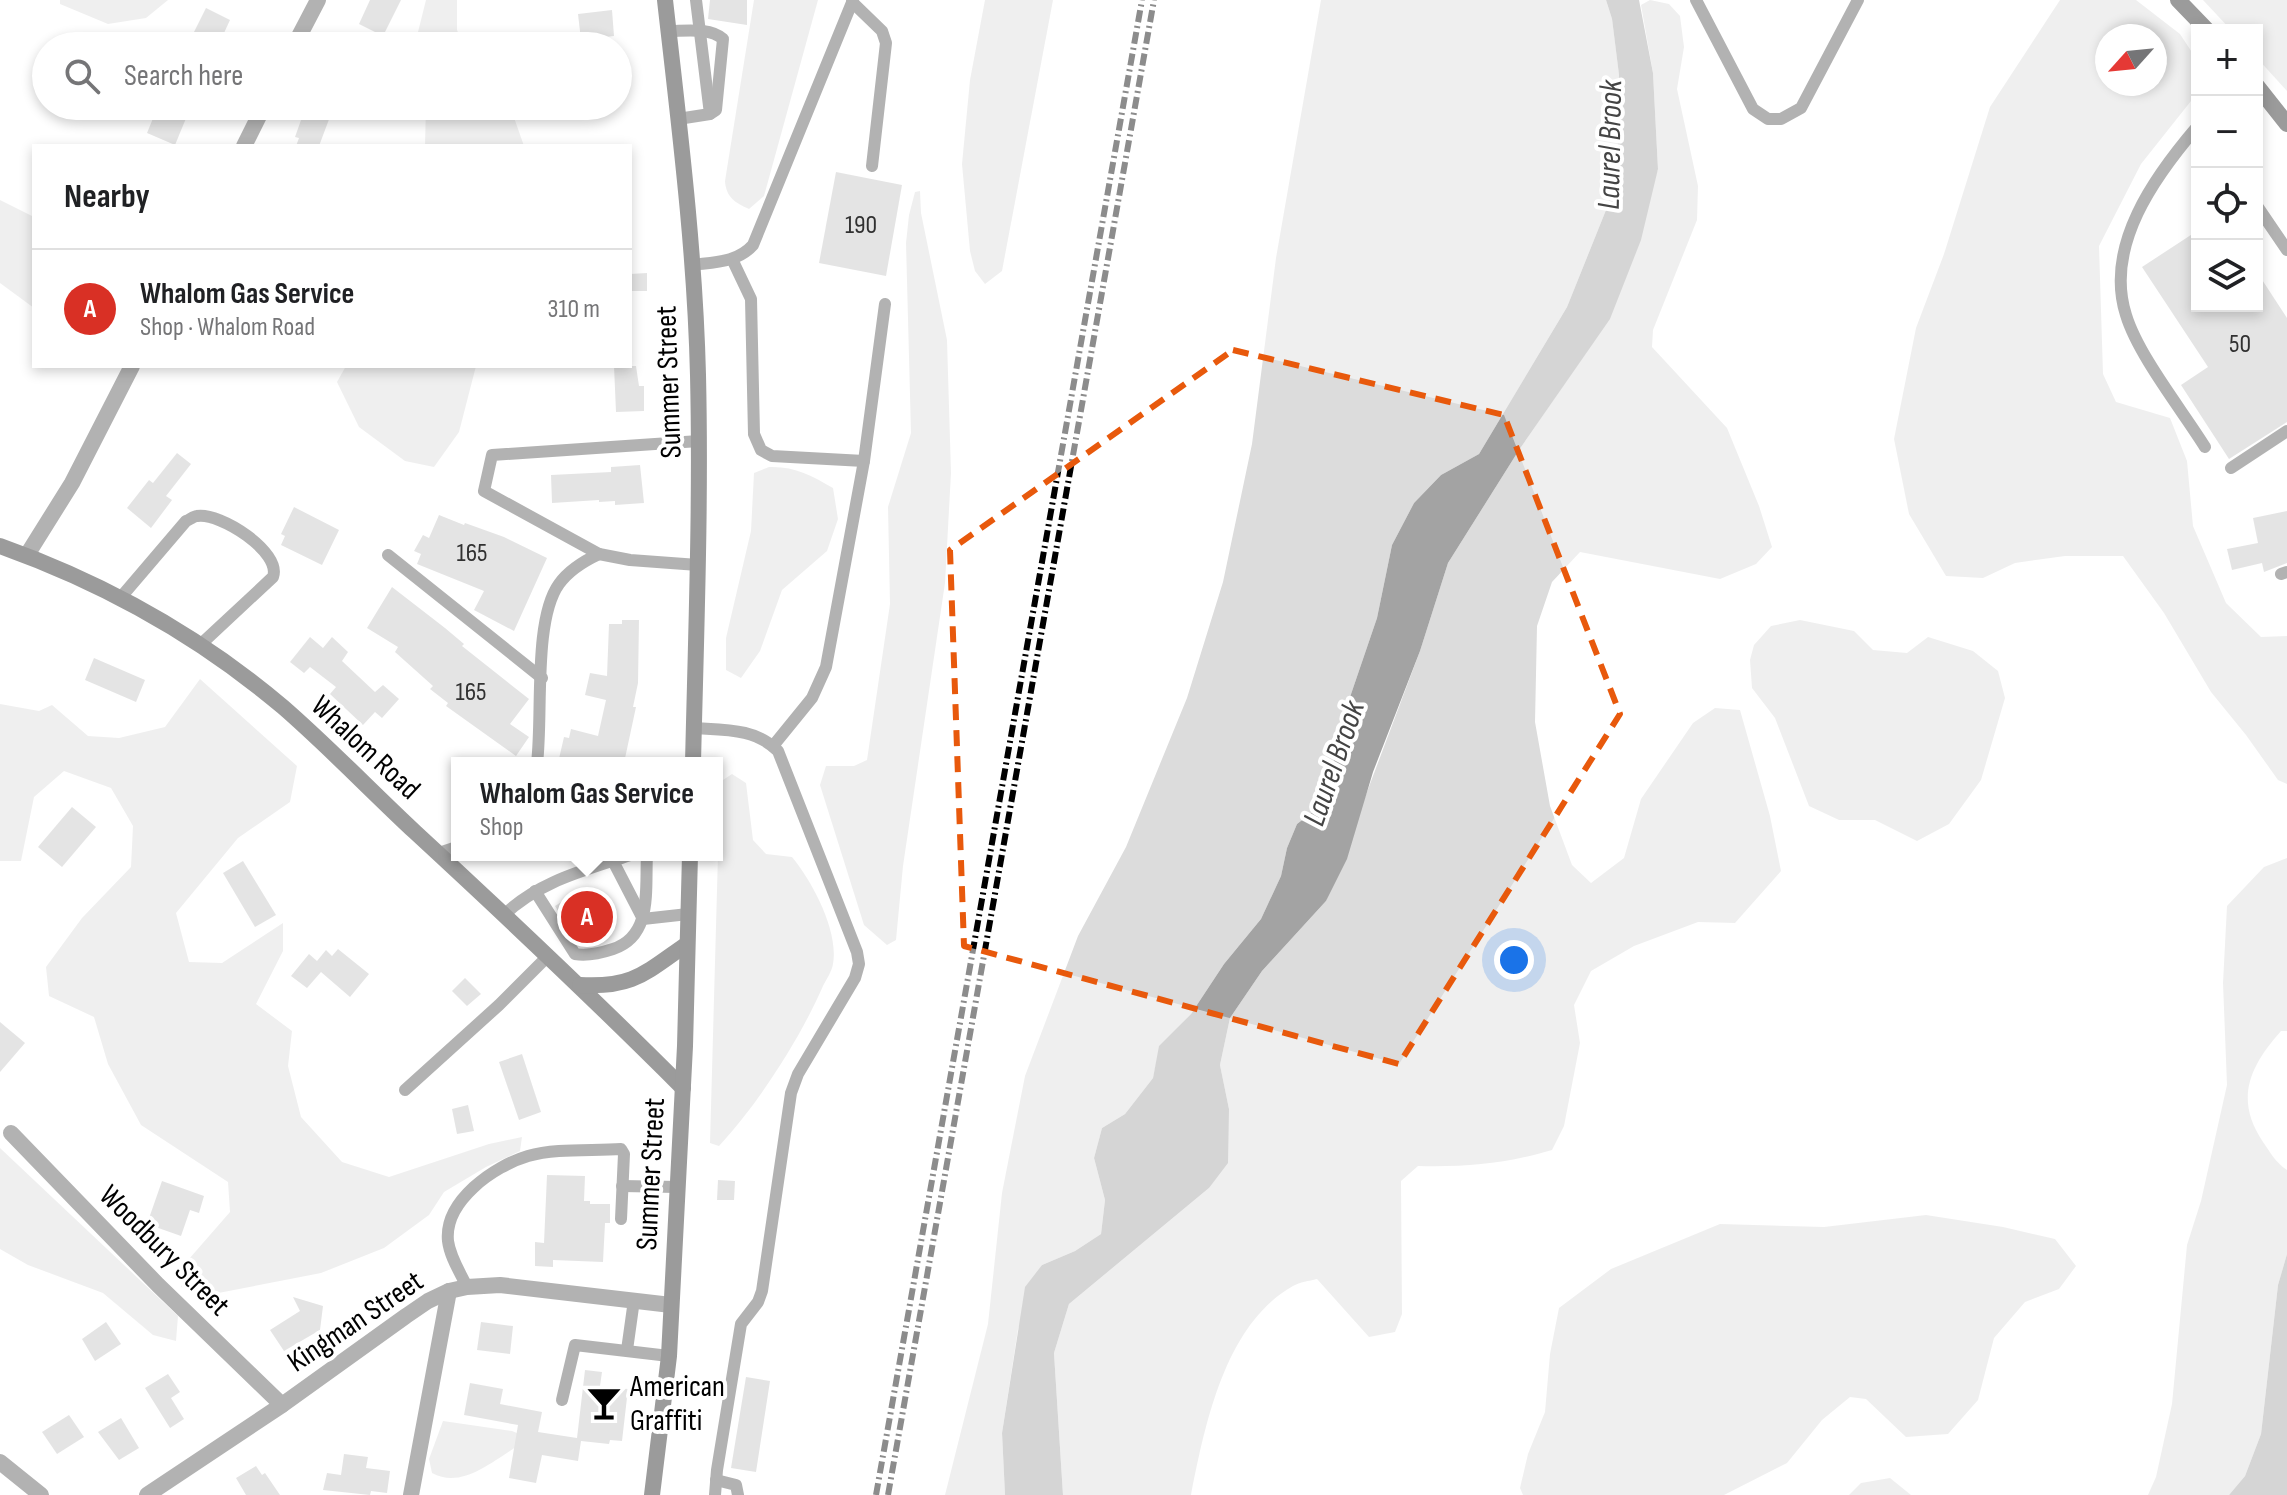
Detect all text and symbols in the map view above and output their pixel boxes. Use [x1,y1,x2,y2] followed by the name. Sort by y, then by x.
[2095,24,2167,96] north arrow
[2191,24,2263,312] map controls
[2191,24,2263,96] button: +
[32,32,632,120] search box
[60,54,104,98] icon: search
[124,58,243,94] text: Search here
[1590,79,1631,210] water label: Laurel Brook
[2191,96,2263,168] button: −
[2191,168,2263,240] button: locate
[64,176,150,217] text: Nearby
[845,210,877,241] house number: 190
[2191,240,2263,312] button: layers
[140,276,354,312] text: Whalom Gas Service
[84,294,96,325] text: A
[548,294,600,325] text: 310 m
[648,305,690,459] street label: Summer Street
[140,312,315,343] text: Shop · Whalom Road
[2229,329,2251,360] house number: 50
[457,538,487,569] house number: 165
[456,677,486,708] house number: 165
[303,688,427,807] street label: Whalom Road
[1295,695,1374,831] water label: Laurel Brook
[451,757,723,861] popup
[480,776,694,812] text: Whalom Gas Service
[480,812,524,843] text: Shop
[561,887,613,947] pin: A
[1494,940,1534,980] your location
[629,1097,673,1251] street label: Summer Street
[91,1178,237,1324] street label: Woodbury Street
[281,1263,430,1380] street label: Kingman Street
[629,1369,725,1439] place label: American Graffiti
[585,1384,623,1422] bar icon: American Graffiti

